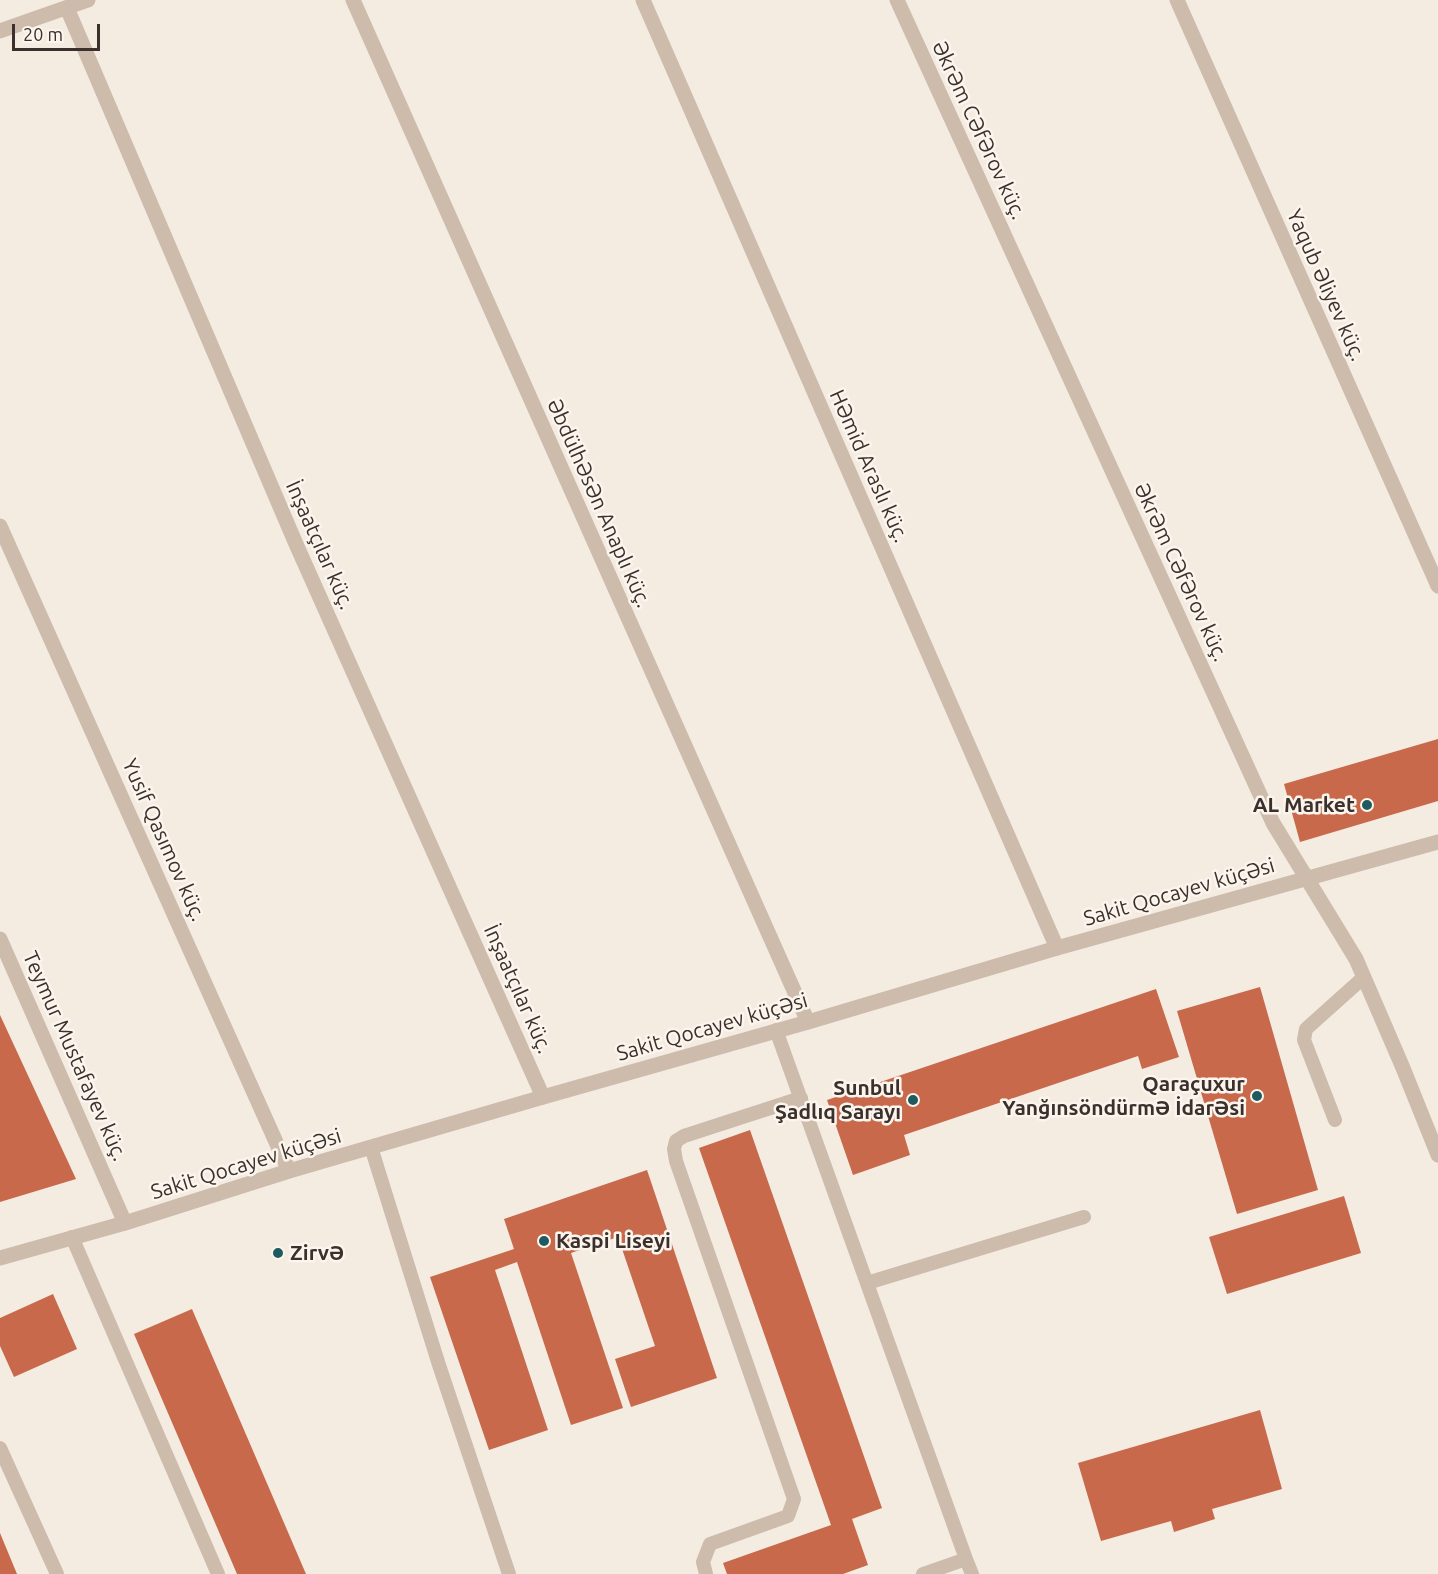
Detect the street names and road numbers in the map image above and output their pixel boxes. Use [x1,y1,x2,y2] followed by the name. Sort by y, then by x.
[927,37,1031,223] street label: Əkrəm Cəfərov küç.
[1281,205,1371,365] street label: Yaqub Əliyev küç.
[824,386,914,546] street label: Həmid Araslı küç.
[542,395,656,611] street label: Əbdülhəsən Anaplı küç.
[280,477,360,613] street label: İnşaatçılar küç.
[1129,479,1233,665] street label: Əkrəm Cəfərov küç.
[117,755,211,925] street label: Yusif Qasımov küç.
[1081,853,1277,931] street label: Sakit Qocayev küçəsi
[478,921,558,1057] street label: İnşaatçılar küç.
[17,947,133,1165] street label: Teymur Mustafayev küç.
[614,988,810,1066] street label: Sakit Qocayev küçəsi
[148,1123,344,1205] street label: Sakit Qocayev küçəsi

